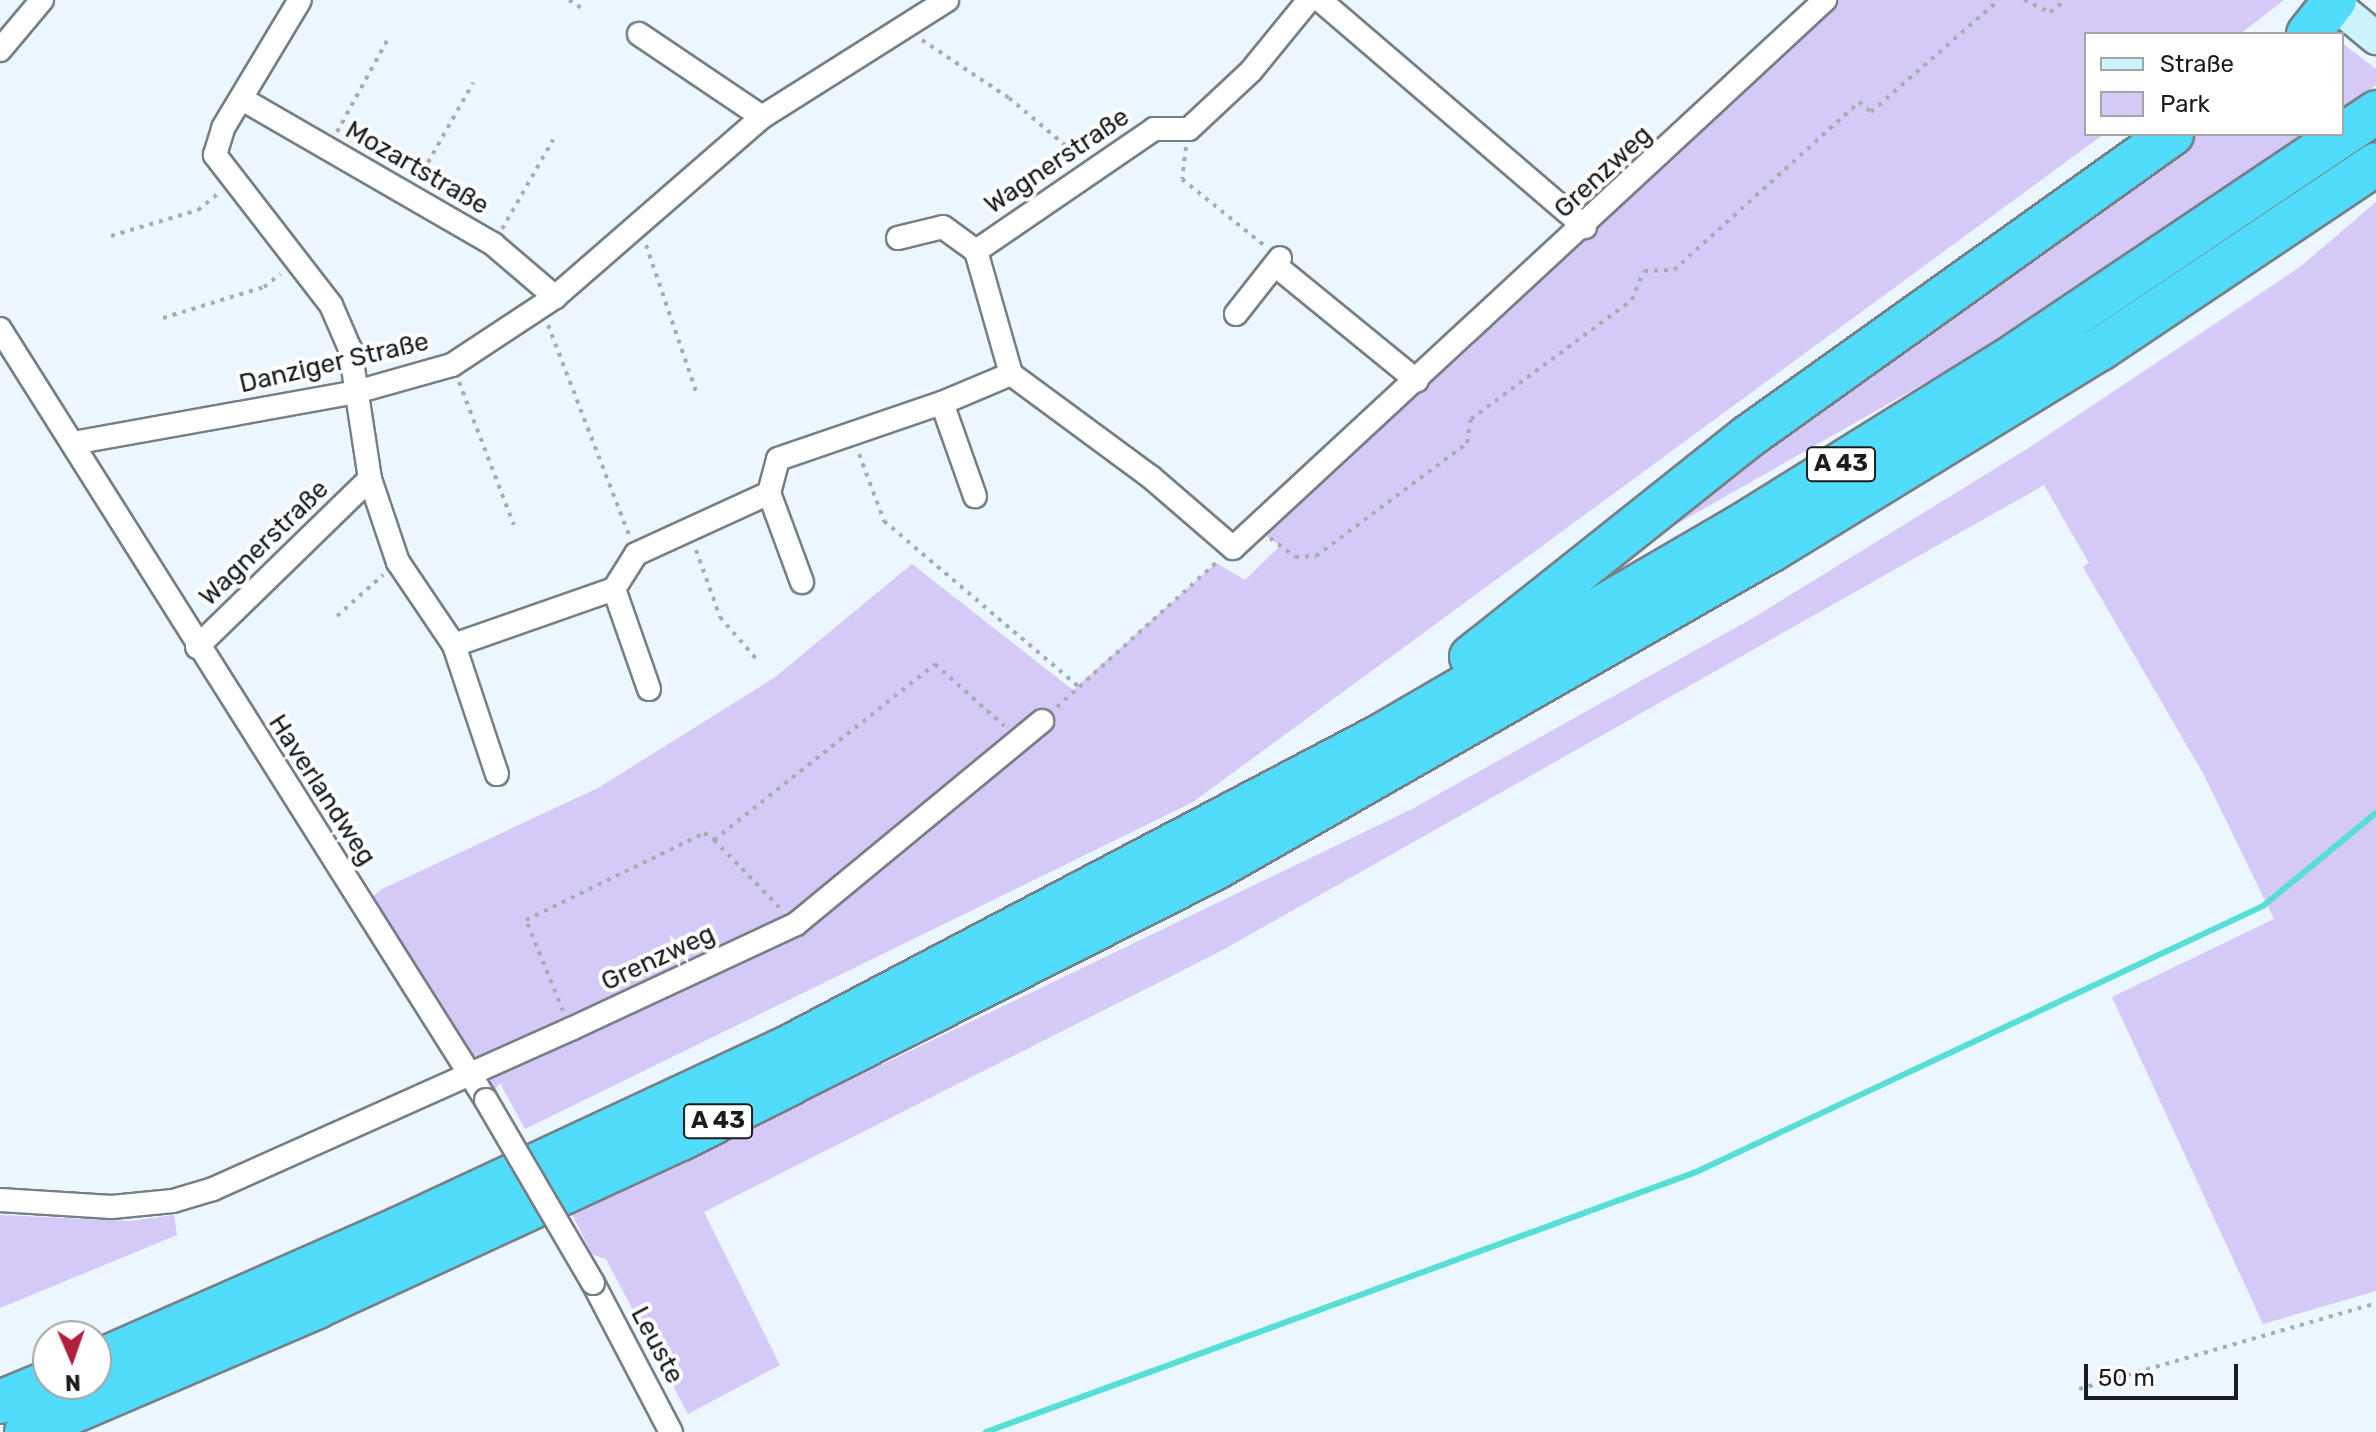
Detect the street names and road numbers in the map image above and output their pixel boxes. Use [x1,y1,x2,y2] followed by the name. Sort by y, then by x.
[979,101,1135,221] street label: Wagnerstraße
[340,114,494,222] street label: Mozartstraße
[1548,119,1658,225] street label: Grenzweg
[236,326,432,400] street label: Danziger Straße
[1805,444,1877,484] road number: A 43
[193,474,335,612] street label: Wagnerstraße
[262,709,382,871] street label: Haverlandweg
[596,918,720,998] street label: Grenzweg
[682,1101,754,1141] road number: A 43
[624,1301,690,1389] street label: Leuste

